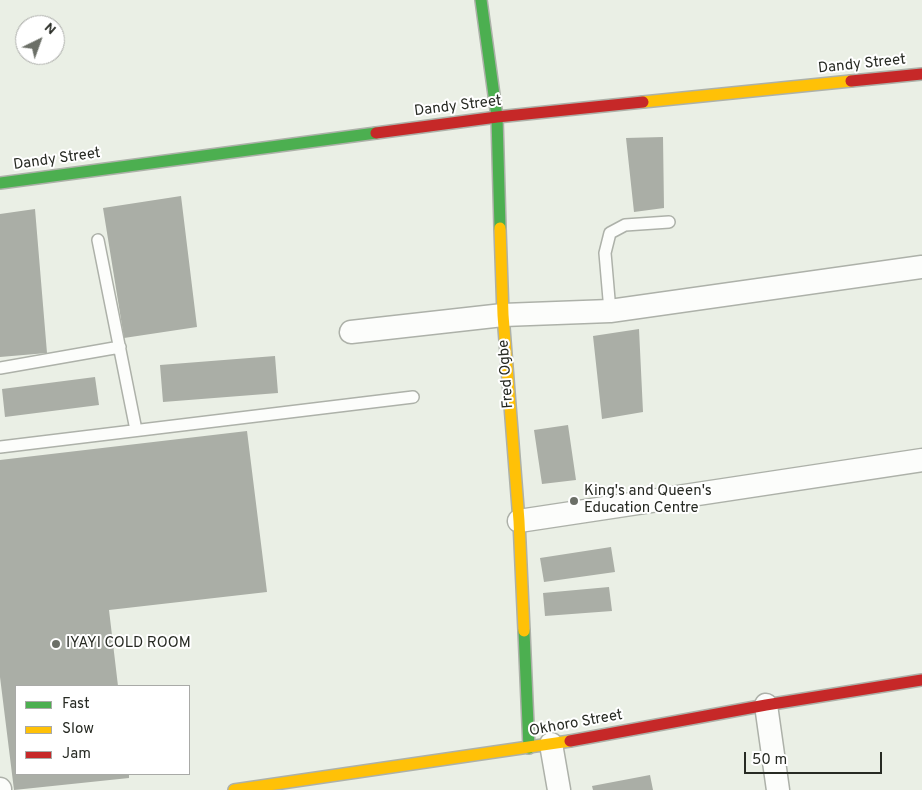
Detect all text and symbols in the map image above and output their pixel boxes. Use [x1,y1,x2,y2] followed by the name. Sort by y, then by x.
[15,15,65,65] north arrow
[40,20,59,39] text: N
[817,51,907,79] street label: Dandy Street
[413,93,503,121] street label: Dandy Street
[12,145,102,175] street label: Dandy Street
[496,339,518,409] street label: Fred Ogbe
[584,483,712,518] place label: King's and Queen's Education Centre
[568,495,580,507] marker: King's and Queen's Education Centre
[66,635,191,653] place label: IYAYI COLD ROOM
[50,638,62,650] marker: IYAYI COLD ROOM
[15,685,190,775] legend
[62,695,90,714] text: Fast
[528,707,624,741] street label: Okhoro Street
[62,720,94,739] text: Slow
[747,742,884,774] scale bar
[62,745,91,764] text: Jam
[752,751,787,770] text: 50 m

